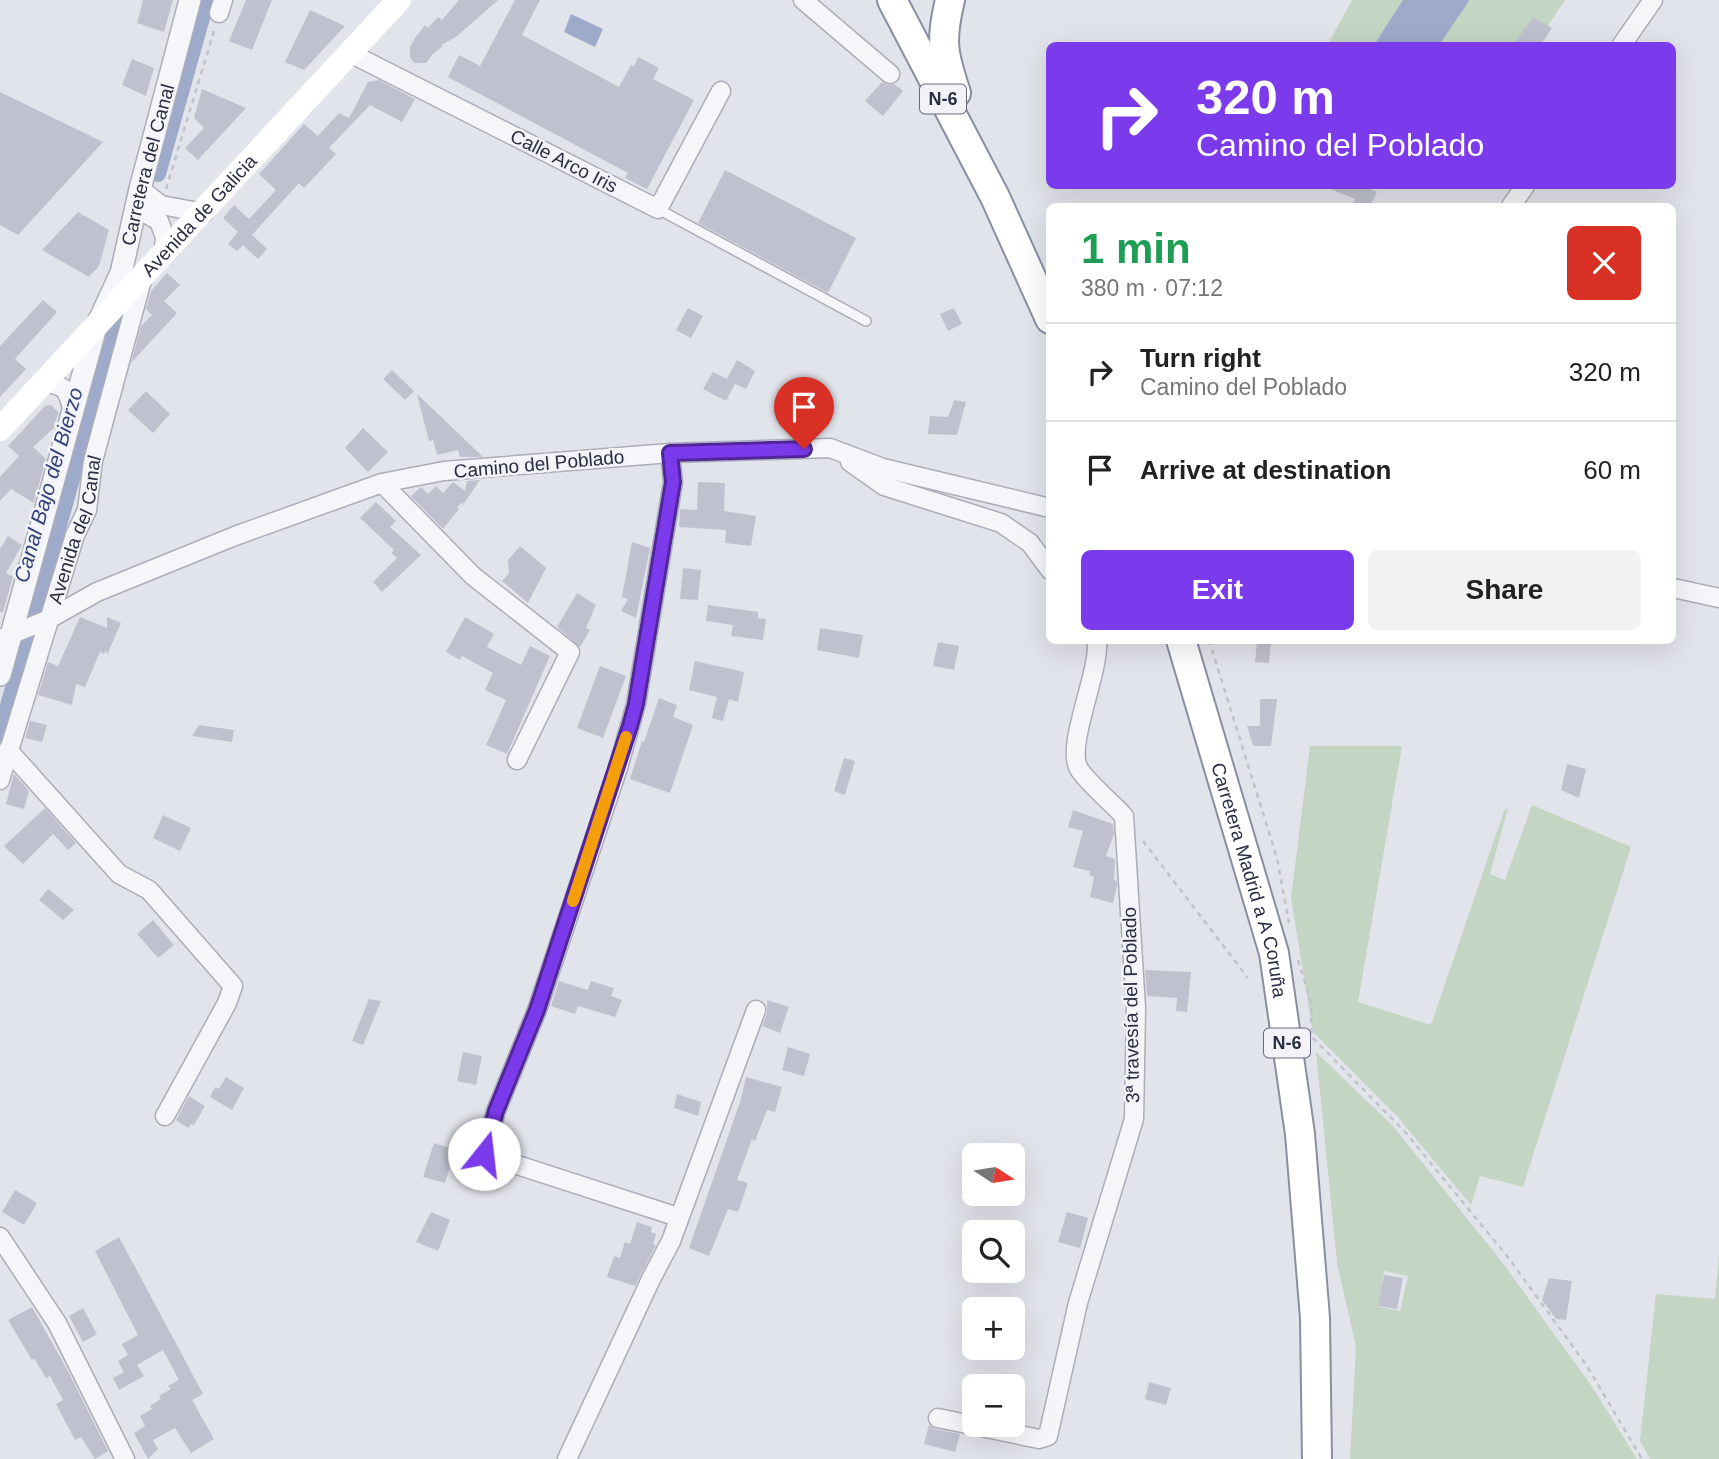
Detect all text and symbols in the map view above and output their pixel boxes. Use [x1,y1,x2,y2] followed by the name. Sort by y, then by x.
[1081,70,1172,161] icon: right
[1196,70,1335,124] text: 320 m
[117,82,178,248] street label: Carretera del Canal
[920,84,966,114] road number: N-6
[507,125,621,197] street label: Calle Arco Iris
[1196,127,1484,163] text: Camino del Poblado
[137,150,261,280] street label: Avenida de Galicia
[1081,225,1191,272] text: 1 min
[1567,226,1641,300] button: close
[1081,275,1223,301] text: 380 m · 07:12
[1140,343,1261,373] text: Turn right
[1081,353,1119,391] icon: right
[1569,357,1641,387] text: 320 m
[1140,374,1347,400] text: Camino del Poblado
[774,377,834,449] pin
[9,384,87,585] water label: Canal Bajo del Bierzo
[785,388,823,426] icon: arrive
[453,446,625,482] street label: Camino del Poblado
[1081,451,1119,489] icon: arrive
[44,453,105,606] street label: Avenida del Canal
[1140,455,1391,485] text: Arrive at destination
[1583,455,1641,485] text: 60 m
[1081,550,1354,630] button: Exit
[1368,550,1641,630] button: Share
[1208,760,1291,999] street label: Carretera Madrid a A Coruña
[1119,907,1143,1103] street label: 3ª travesía del Poblado
[1264,1028,1310,1058] road number: N-6
[447,1117,521,1191] position arrow
[962,1143,1026,1206] north arrow
[962,1143,1025,1437] map controls
[962,1220,1025,1283] button: search
[962,1297,1025,1360] button: +
[962,1374,1025,1437] button: −

